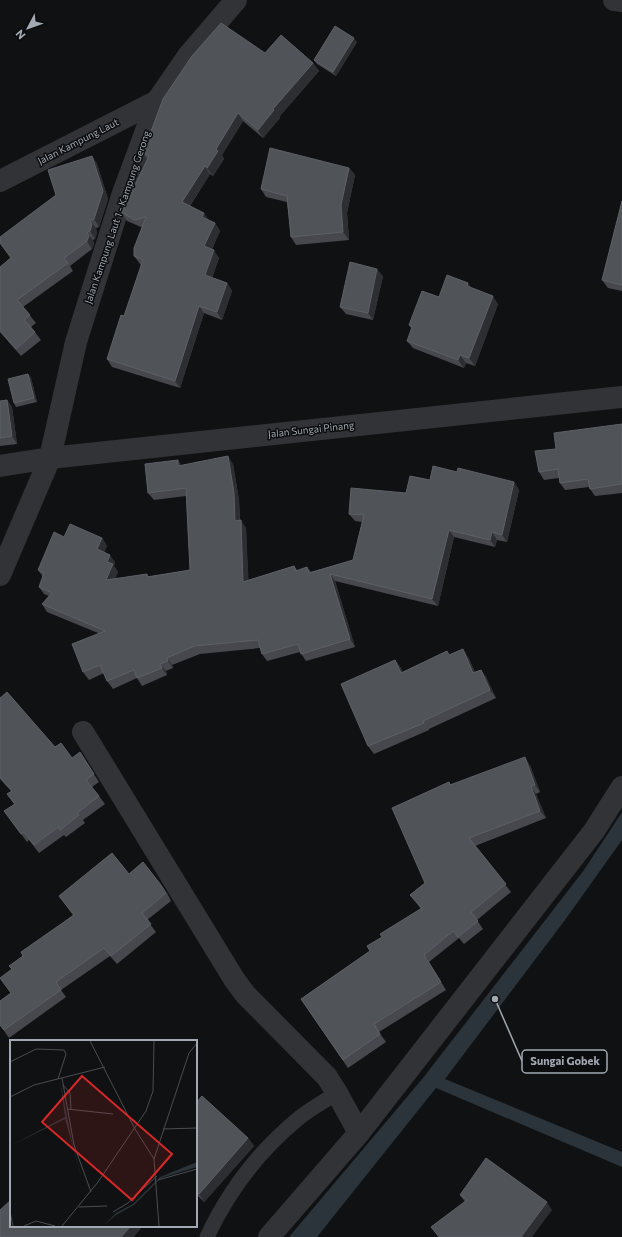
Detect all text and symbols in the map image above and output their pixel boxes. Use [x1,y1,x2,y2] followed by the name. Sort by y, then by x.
[8,8,48,48] north arrow
[12,28,28,42] text: N
[35,115,121,167] street label: Jalan Kampung Laut
[82,128,153,305] street label: Jalan Kampung Laut 1 - Kampung Gerong
[267,418,355,440] street label: Jalan Sungai Pinang
[10,1040,197,1227] inset map
[522,1050,607,1073] callout: Sungai Gobek
[530,1054,600,1067] text: Sungai Gobek

